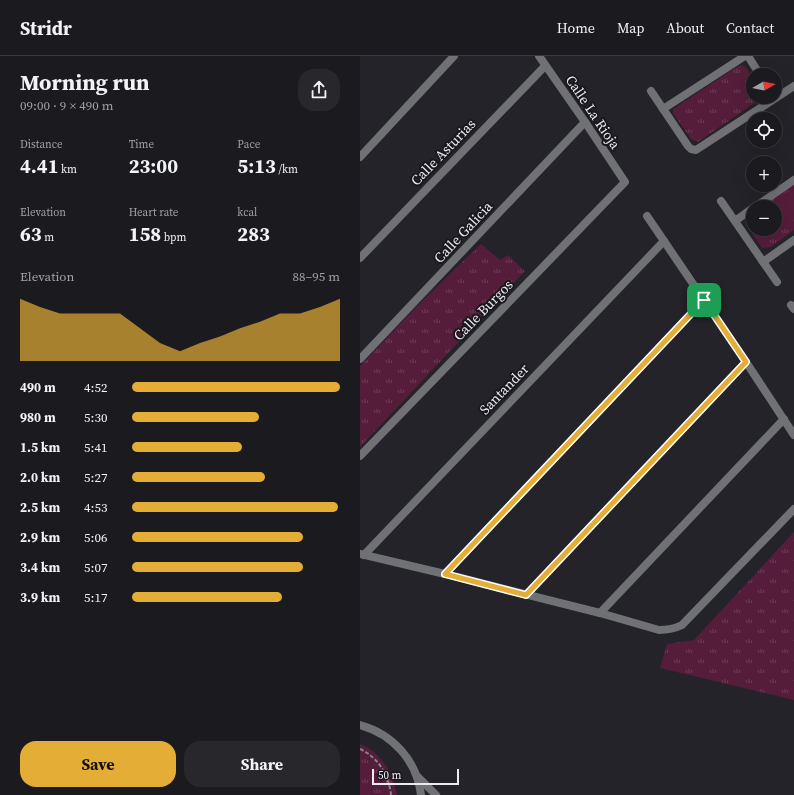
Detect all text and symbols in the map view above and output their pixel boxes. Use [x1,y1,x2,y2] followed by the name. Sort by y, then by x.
[20,15,72,41] text: Stridr
[557,18,595,38] text: Home
[617,18,644,38] text: Map
[666,18,704,38] text: About
[726,18,774,38] text: Contact
[20,67,150,97] text: Morning run
[746,68,782,104] north arrow
[746,68,782,236] map controls
[298,69,340,111] button: share
[561,71,626,154] street label: Calle La Rioja
[20,97,114,114] text: 09:00 · 9 × 490 m
[746,112,782,148] button: locate
[406,114,480,190] street label: Calle Asturias
[20,137,63,152] text: Distance
[129,137,154,152] text: Time
[237,137,260,152] text: Pace
[20,152,59,180] text: 4.41
[129,152,178,180] text: 23:00
[237,152,276,180] text: 5:13
[746,156,782,192] button: +
[59,162,77,177] text: km
[276,162,298,177] text: /km
[429,196,497,267] street label: Calle Galicia
[746,200,782,236] button: −
[20,205,66,220] text: Elevation
[129,205,178,220] text: Heart rate
[237,205,257,220] text: kcal
[20,220,42,248] text: 63
[129,220,161,248] text: 158
[237,220,270,248] text: 283
[42,230,54,245] text: m
[161,230,186,245] text: bpm
[20,268,74,285] text: Elevation
[293,268,340,285] text: 88–95 m
[449,275,517,345] street label: Calle Burgos
[687,283,721,317] pin
[693,289,715,311] icon: arrive
[475,359,533,419] street label: Santander
[20,379,56,396] text: 490 m
[84,379,107,396] text: 4:52
[20,409,56,426] text: 980 m
[84,409,107,426] text: 5:30
[20,439,60,456] text: 1.5 km
[84,439,107,456] text: 5:41
[20,469,60,486] text: 2.0 km
[84,469,107,486] text: 5:27
[20,499,60,516] text: 2.5 km
[84,499,107,516] text: 4:53
[20,529,60,546] text: 2.9 km
[84,529,107,546] text: 5:06
[20,559,60,576] text: 3.4 km
[84,559,107,576] text: 5:07
[20,589,60,606] text: 3.9 km
[84,589,107,606] text: 5:17
[20,741,176,787] button: Save
[184,741,340,787] button: Share
[372,767,459,786] scale bar
[378,768,401,783] text: 50 m

